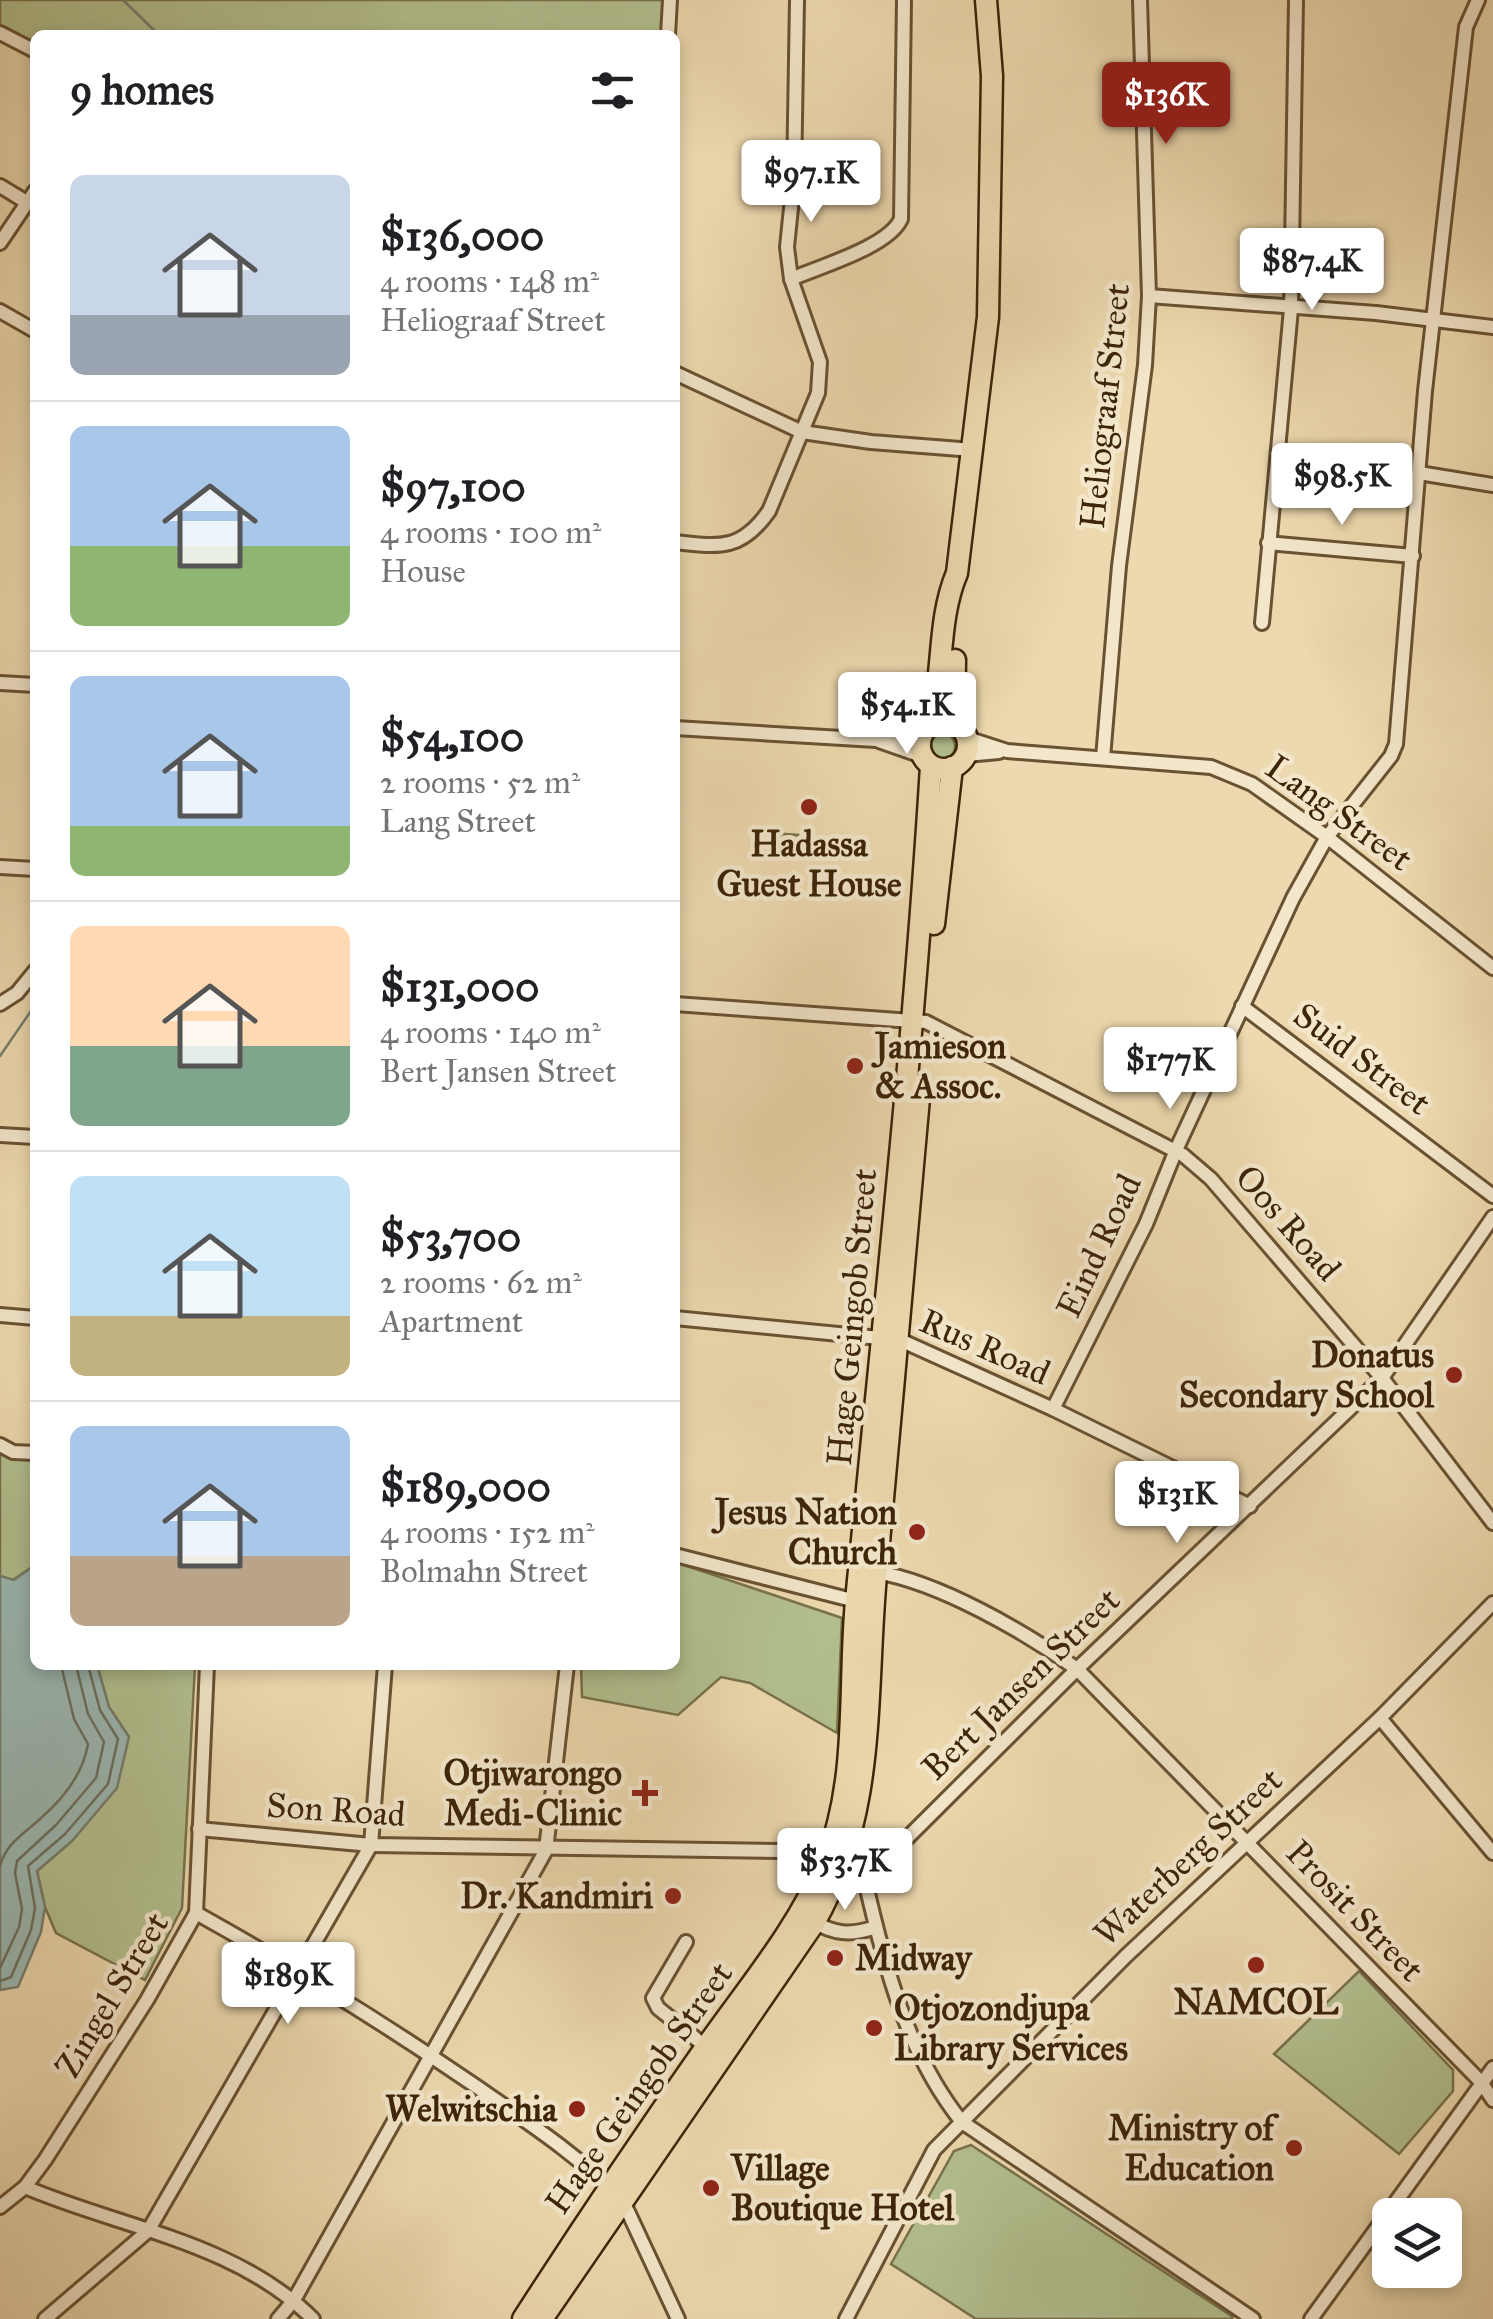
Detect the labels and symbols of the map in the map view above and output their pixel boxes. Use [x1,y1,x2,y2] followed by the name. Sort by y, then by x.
[1096,62,1236,147] pin: $136K
[730,140,892,225] pin: $97.1K
[1231,228,1393,313] pin: $87.4K
[1071,281,1139,531] street label: Heliograaf Street
[1261,443,1423,528] pin: $98.5K
[826,672,988,757] pin: $54.1K
[1257,746,1421,880] street label: Lang Street
[798,796,820,818] marker: Hadassa Guest House
[716,823,902,906] place label: Hadassa Guest House
[1285,994,1439,1124] street label: Suid Street
[871,1025,1006,1108] place label: Jamieson & Assoc.
[1100,1027,1240,1112] pin: $177K
[844,1055,866,1077] marker: Jamieson & Assoc.
[1226,1156,1350,1290] street label: Oos Road
[818,1167,886,1467] street label: Hage Geingob Street
[1047,1167,1151,1325] street label: Eind Road
[913,1299,1057,1395] street label: Rus Road
[1179,1334,1435,1417] place label: Donatus Secondary School
[1443,1364,1465,1386] marker: Donatus Secondary School
[1107,1461,1247,1546] pin: $131K
[711,1491,898,1574] place label: Jesus Nation Church
[906,1521,928,1543] marker: Jesus Nation Church
[913,1579,1129,1789] street label: Bert Jansen Street
[444,1752,622,1835] place label: Otjiwarongo Medi-Clinic
[1085,1759,1291,1955] street label: Waterberg Street
[632,1780,658,1806] marker: Otjiwarongo Medi-Clinic
[265,1784,407,1836] street label: Son Road
[764,1828,926,1913] pin: $53.7K
[1277,1831,1433,1991] street label: Prosit Street
[460,1875,653,1918] place label: Dr. Kandmiri
[662,1885,684,1907] marker: Dr. Kandmiri
[46,1905,178,2085] street label: Zingel Street
[855,1937,973,1980] place label: Midway
[218,1942,358,2027] pin: $189K
[824,1947,846,1969] marker: Midway
[536,1954,742,2222] street label: Hage Geingob Street
[1245,1954,1267,1976] marker: NAMCOL
[1174,1981,1339,2024] place label: NAMCOL
[894,1987,1128,2070] place label: Otjozondjupa Library Services
[863,2017,885,2039] marker: Otjozondjupa Library Services
[385,2088,558,2131] place label: Welwitschia
[566,2098,588,2120] marker: Welwitschia
[1108,2107,1279,2190] place label: Ministry of Education
[1283,2137,1305,2159] marker: Ministry of Education
[730,2147,955,2230] place label: Village Boutique Hotel
[700,2177,722,2199] marker: Village Boutique Hotel

